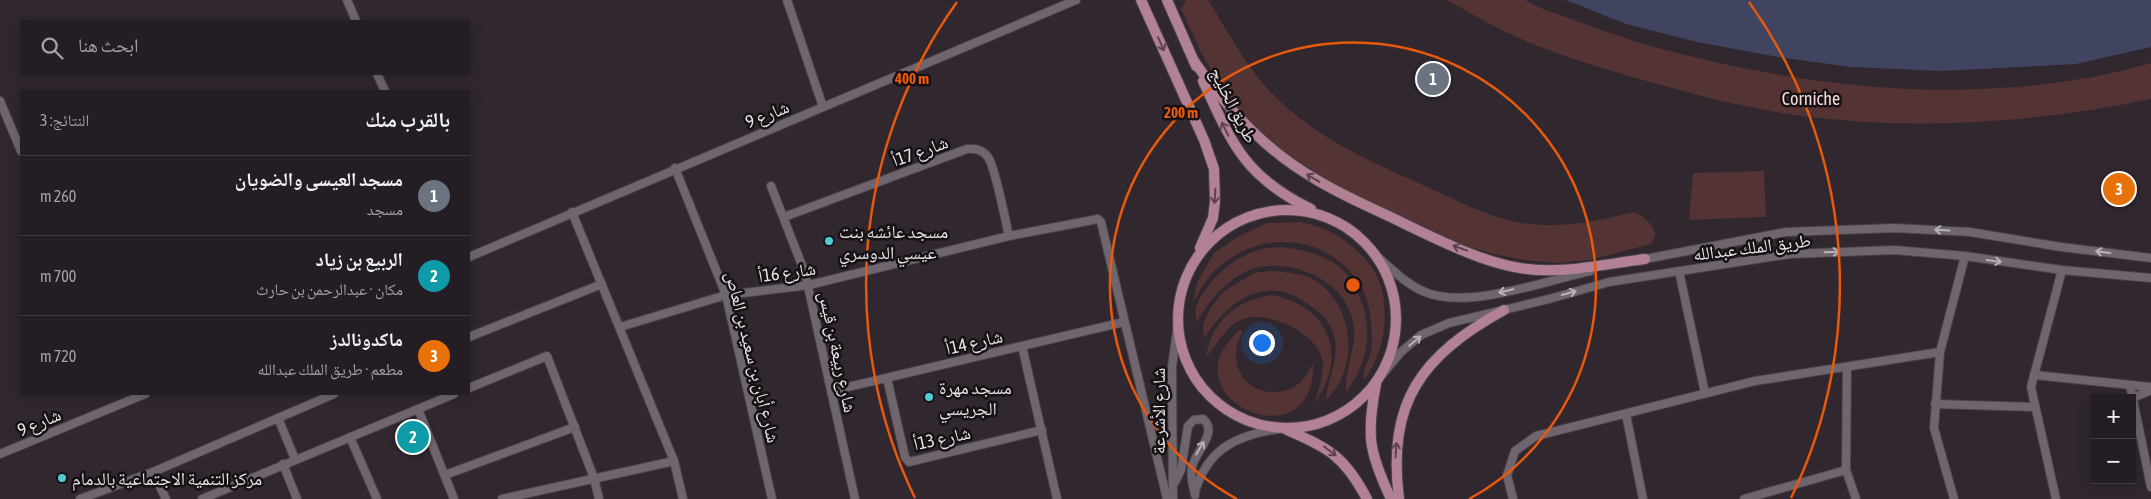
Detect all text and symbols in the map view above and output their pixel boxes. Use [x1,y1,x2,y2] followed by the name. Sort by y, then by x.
[20,20,470,75] search box
[38,34,66,62] icon: search
[78,34,139,56] text: ابحث هنا
[1157,36,1167,51] one-way arrow
[1417,60,1449,98] pin: 1
[1204,64,1262,147] street label: طريق الخليج
[894,70,929,87] text: 400 m
[1782,88,1840,109] park label: Corniche
[742,96,792,133] street label: شارع 9
[1164,104,1198,121] text: 200 m
[365,107,450,131] text: بالقرب منك
[40,111,89,129] text: النتائج: 3
[1220,122,1229,137] one-way arrow
[889,131,951,172] street label: شارع 17أ
[235,168,403,190] text: مسجد العيسى والضويان
[2103,170,2135,208] pin: 3
[1307,173,1321,183] one-way arrow
[40,187,76,205] text: 260 m
[430,187,438,205] text: 1
[1210,188,1220,204] one-way arrow
[367,200,403,218] text: مسجد
[839,221,948,267] place label: مسجد عائشه بنت عيسي الدوسري
[1934,226,1950,235] one-way arrow
[1692,229,1812,266] street label: طريق الملك عبدالله
[823,235,835,247] marker: مسجد عائشه بنت عيسي الدوسري
[1453,243,1468,252] one-way arrow
[2095,247,2111,257] one-way arrow
[316,248,403,270] text: الربيع بن زياد
[1824,248,1840,257] one-way arrow
[1986,256,2002,266] one-way arrow
[757,258,817,287] street label: شارع 16أ
[40,267,76,285] text: 700 m
[430,267,438,285] text: 2
[721,269,784,445] street label: شارع أبان بن سعيد بن العاص
[1344,276,1362,294] centre of rings
[256,280,403,298] text: مكان · عبدالرحمن بن حارث
[1498,287,1514,296] one-way arrow
[1560,288,1576,298] one-way arrow
[814,289,861,415] street label: شارع ربيعة بن قيس
[943,325,1005,360] street label: شارع 14أ
[330,328,403,350] text: ماكدونالدز
[1249,330,1275,356] your location
[1408,335,1421,346] one-way arrow
[40,347,76,365] text: 720 m
[430,347,438,365] text: 3
[257,360,403,378] text: مطعم · طريق الملك عبدالله
[1148,368,1170,454] street label: شارع الأشرعة
[939,377,1012,423] place label: مسجد مهرة الجريسي
[923,391,935,403] marker: مسجد مهرة الجريسي
[2091,394,2136,484] map controls
[2091,394,2136,439] button: +
[14,404,64,441] street label: شارع 9
[397,418,429,456] pin: 2
[911,422,973,455] street label: شارع 13أ
[2091,439,2136,484] button: −
[1196,442,1206,456] one-way arrow
[1392,443,1401,459] one-way arrow
[1323,446,1337,456] one-way arrow
[72,468,262,491] place label: مركز التنمية الاجتماعية بالدمام
[56,472,68,484] marker: مركز التنمية الاجتماعية بالدمام

